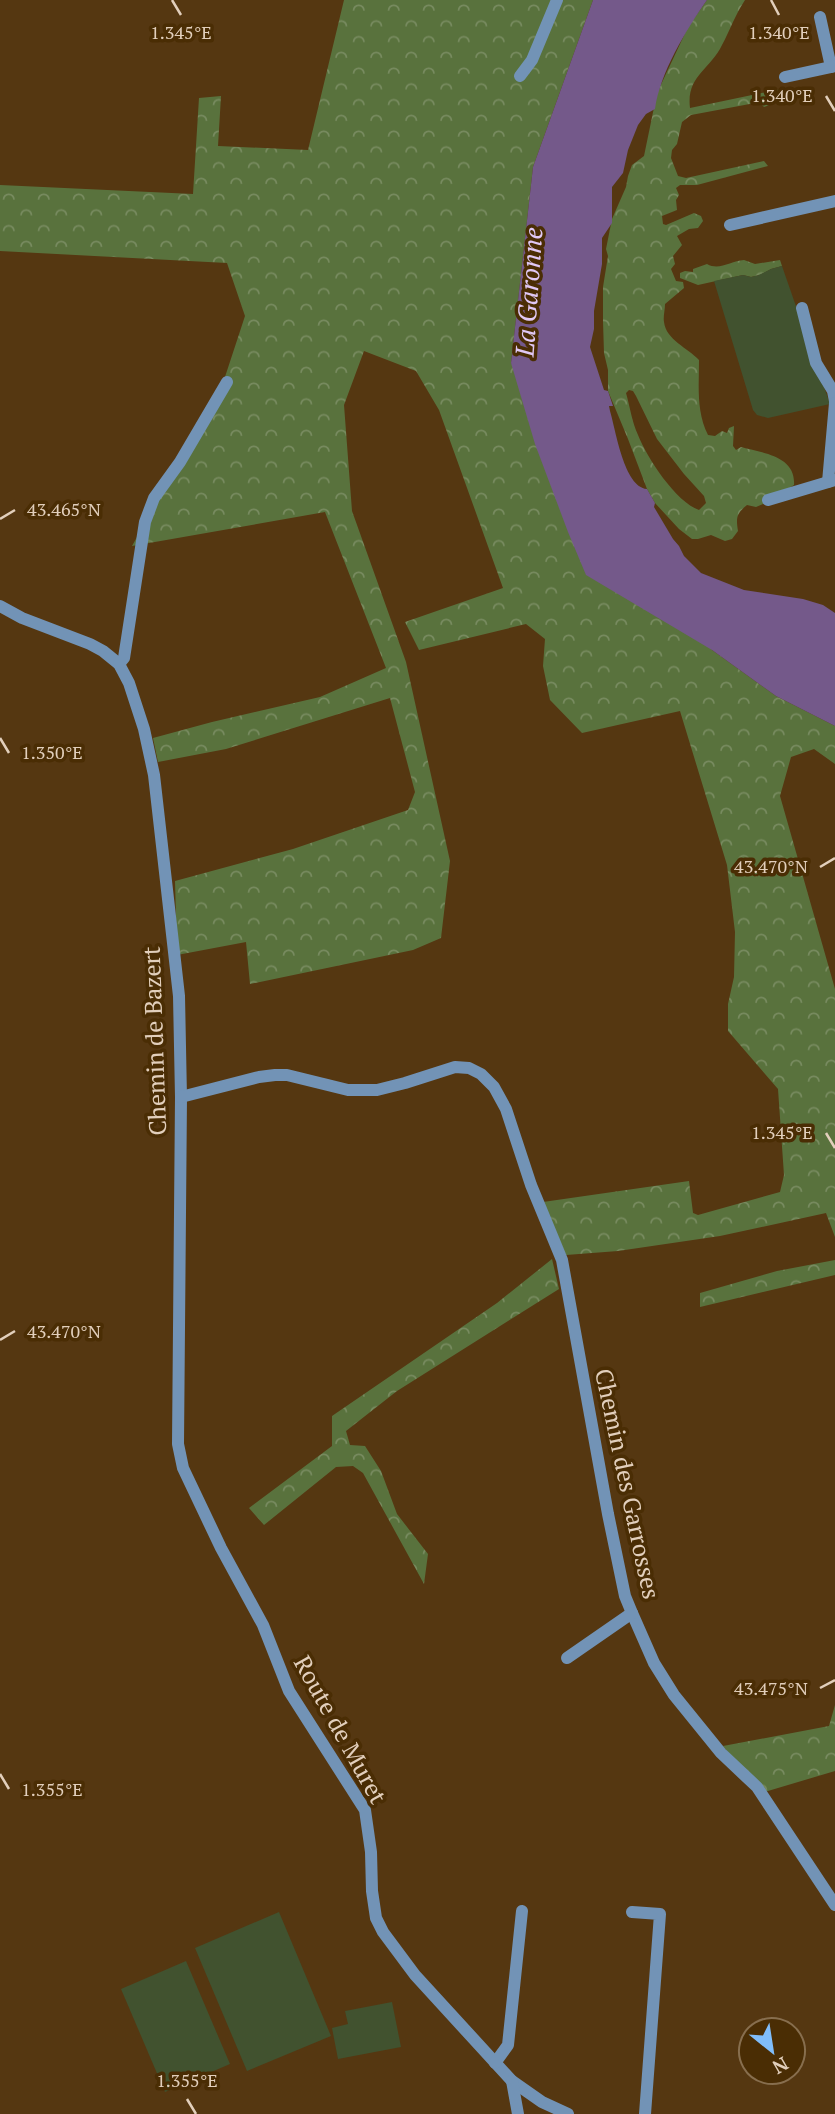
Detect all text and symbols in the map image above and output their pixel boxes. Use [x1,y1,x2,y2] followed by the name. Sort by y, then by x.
[150,20,212,44] text: 1.345°E
[748,20,810,44] text: 1.340°E
[751,83,813,107] text: 1.340°E
[506,226,549,359] water label: La Garonne
[27,497,101,521] text: 43.465°N
[21,740,83,764] text: 1.350°E
[734,854,808,878] text: 43.470°N
[135,946,173,1136] street label: Chemin de Bazert
[751,1120,813,1144] text: 1.345°E
[27,1319,101,1343] text: 43.470°N
[588,1366,668,1602] street label: Chemin des Garrosses
[287,1650,395,1809] street label: Route de Muret
[734,1676,808,1700] text: 43.475°N
[21,1777,83,1801] text: 1.355°E
[737,2016,807,2086] north arrow
[768,2052,793,2081] text: N
[156,2068,218,2092] text: 1.355°E

